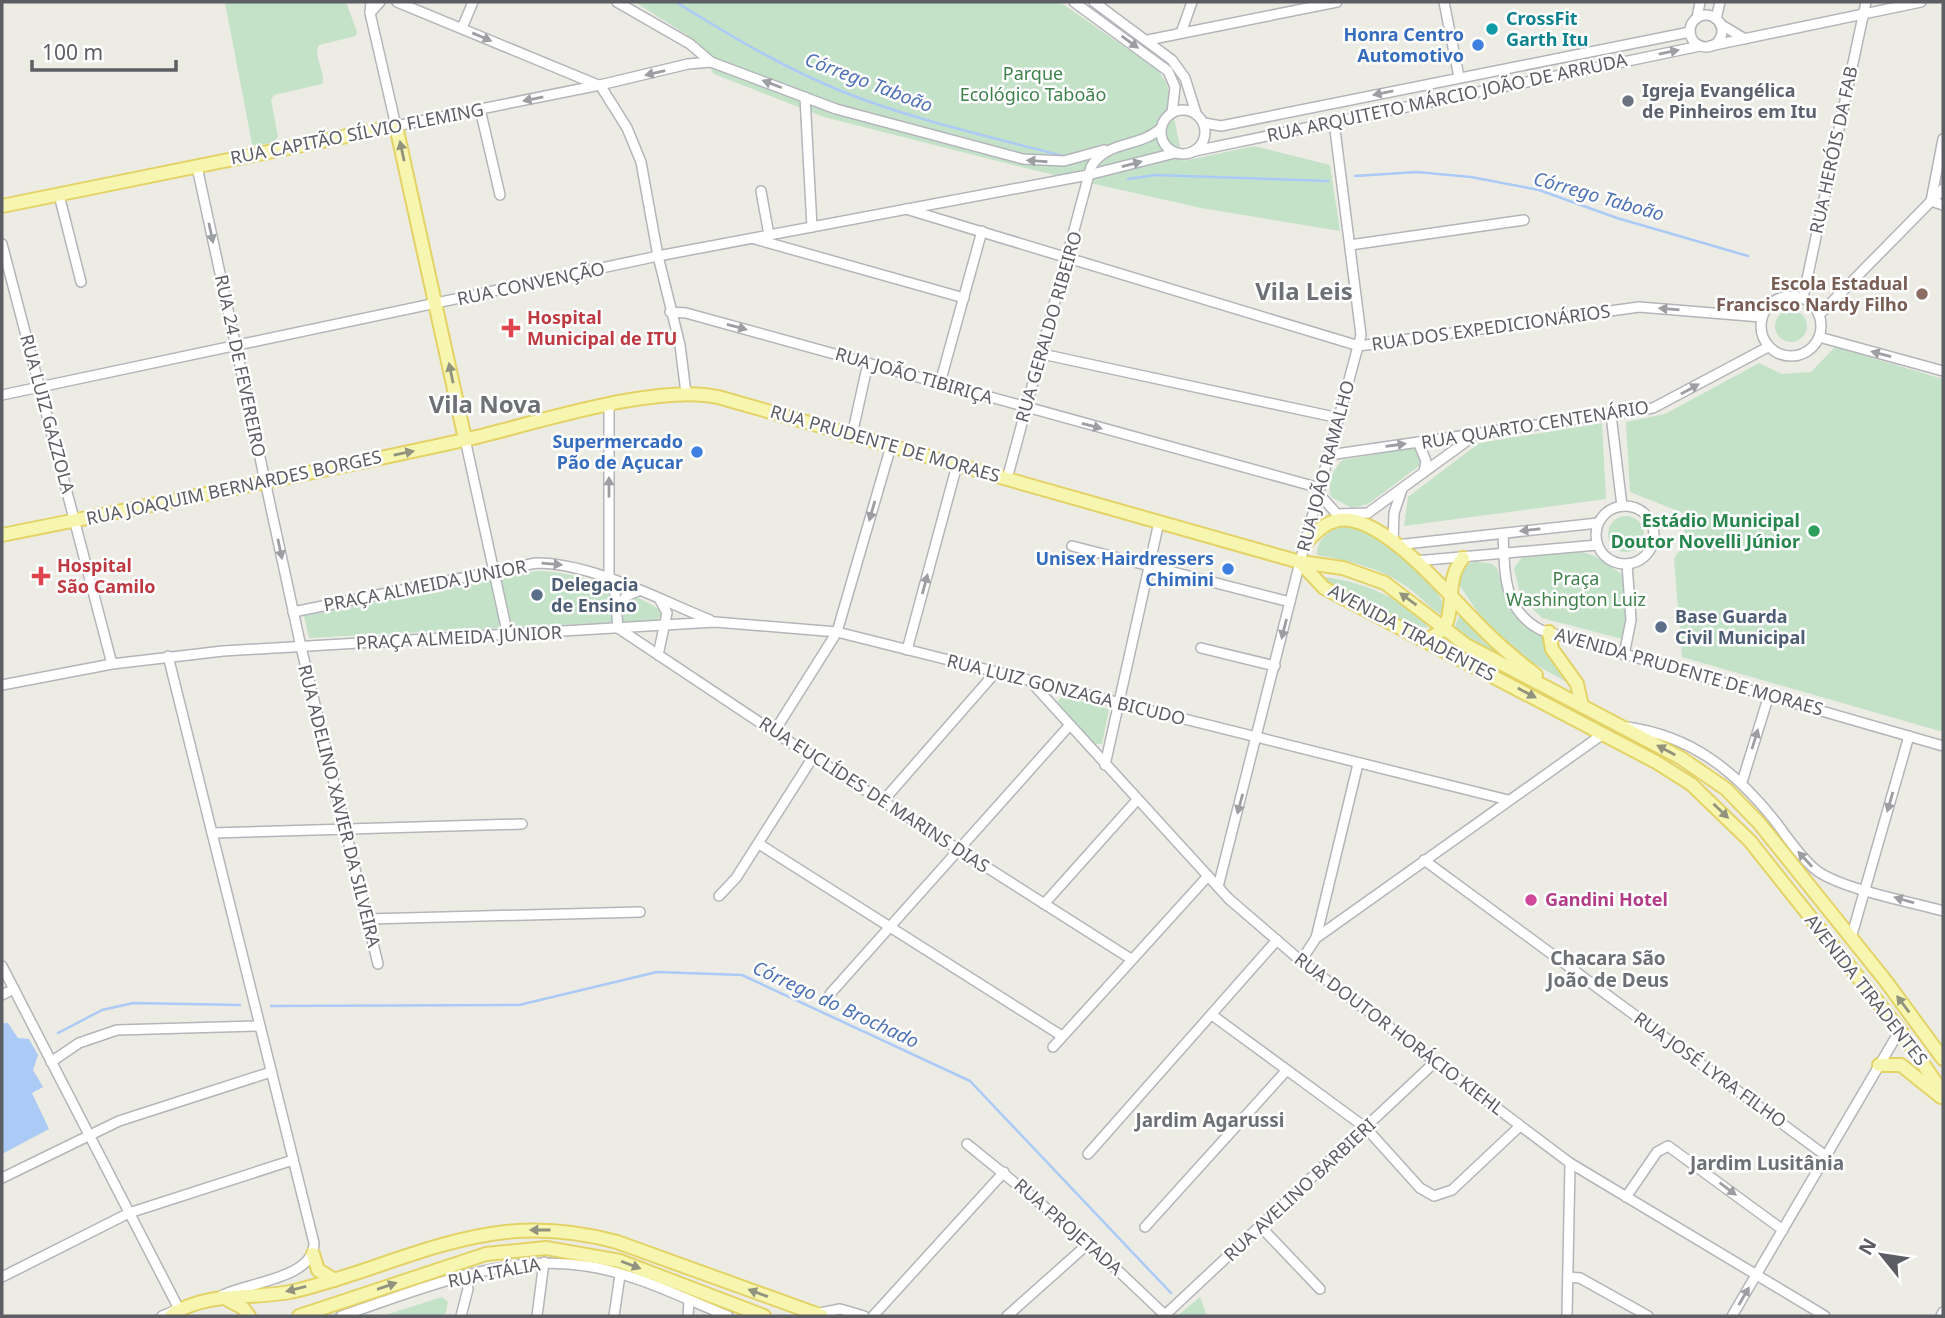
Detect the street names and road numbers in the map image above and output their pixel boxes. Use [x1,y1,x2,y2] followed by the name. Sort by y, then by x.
[1264,47,1630,147] street label: RUA ARQUITETO MÁRCIO JOÃO DE ARRUDA
[1804,64,1863,236] street label: RUA HERÓIS DA FAB
[228,97,486,169] street label: RUA CAPITÃO SÍLVIO FLEMING
[1009,228,1087,425] street label: RUA GERALDO RIBEIRO
[455,256,607,310] street label: RUA CONVENÇÃO
[210,272,272,459] street label: RUA 24 DE FEVEREIRO
[1370,298,1612,356] street label: RUA DOS EXPEDICIONÁRIOS
[15,331,81,496] street label: RUA LUIZ GAZZOLA
[833,341,996,409] street label: RUA JOÃO TIBIRIÇA
[1291,378,1359,554] street label: RUA JOÃO RAMALHO
[1419,394,1650,454] street label: RUA QUARTO CENTENÁRIO
[768,399,1003,487] street label: RUA PRUDENTE DE MORAES
[84,444,384,530] street label: RUA JOAQUIM BERNARDES BORGES
[321,554,528,616] street label: PRAÇA ALMEIDA JUNIOR
[1325,578,1500,686] street label: AVENIDA TIRADENTES
[355,620,563,654] street label: PRAÇA ALMEIDA JÚNIOR
[1552,621,1826,721] street label: AVENIDA PRUDENTE DE MORAES
[945,648,1188,730] street label: RUA LUIZ GONZAGA BICUDO
[293,662,387,950] street label: RUA ADELINO XAVIER DA SILVEIRA
[755,711,994,878] street label: RUA EUCLÍDES DE MARINS DIAS
[1800,909,1934,1070] street label: AVENIDA TIRADENTES
[1290,947,1509,1120] street label: RUA DOUTOR HORÁCIO KIEHL
[1630,1006,1792,1133] street label: RUA JOSÉ LYRA FILHO
[1218,1112,1380,1266] street label: RUA AVELINO BARBIERI
[1009,1173,1128,1280] street label: RUA PROJETADA
[446,1251,543,1293] street label: RUA ITÁLIA

